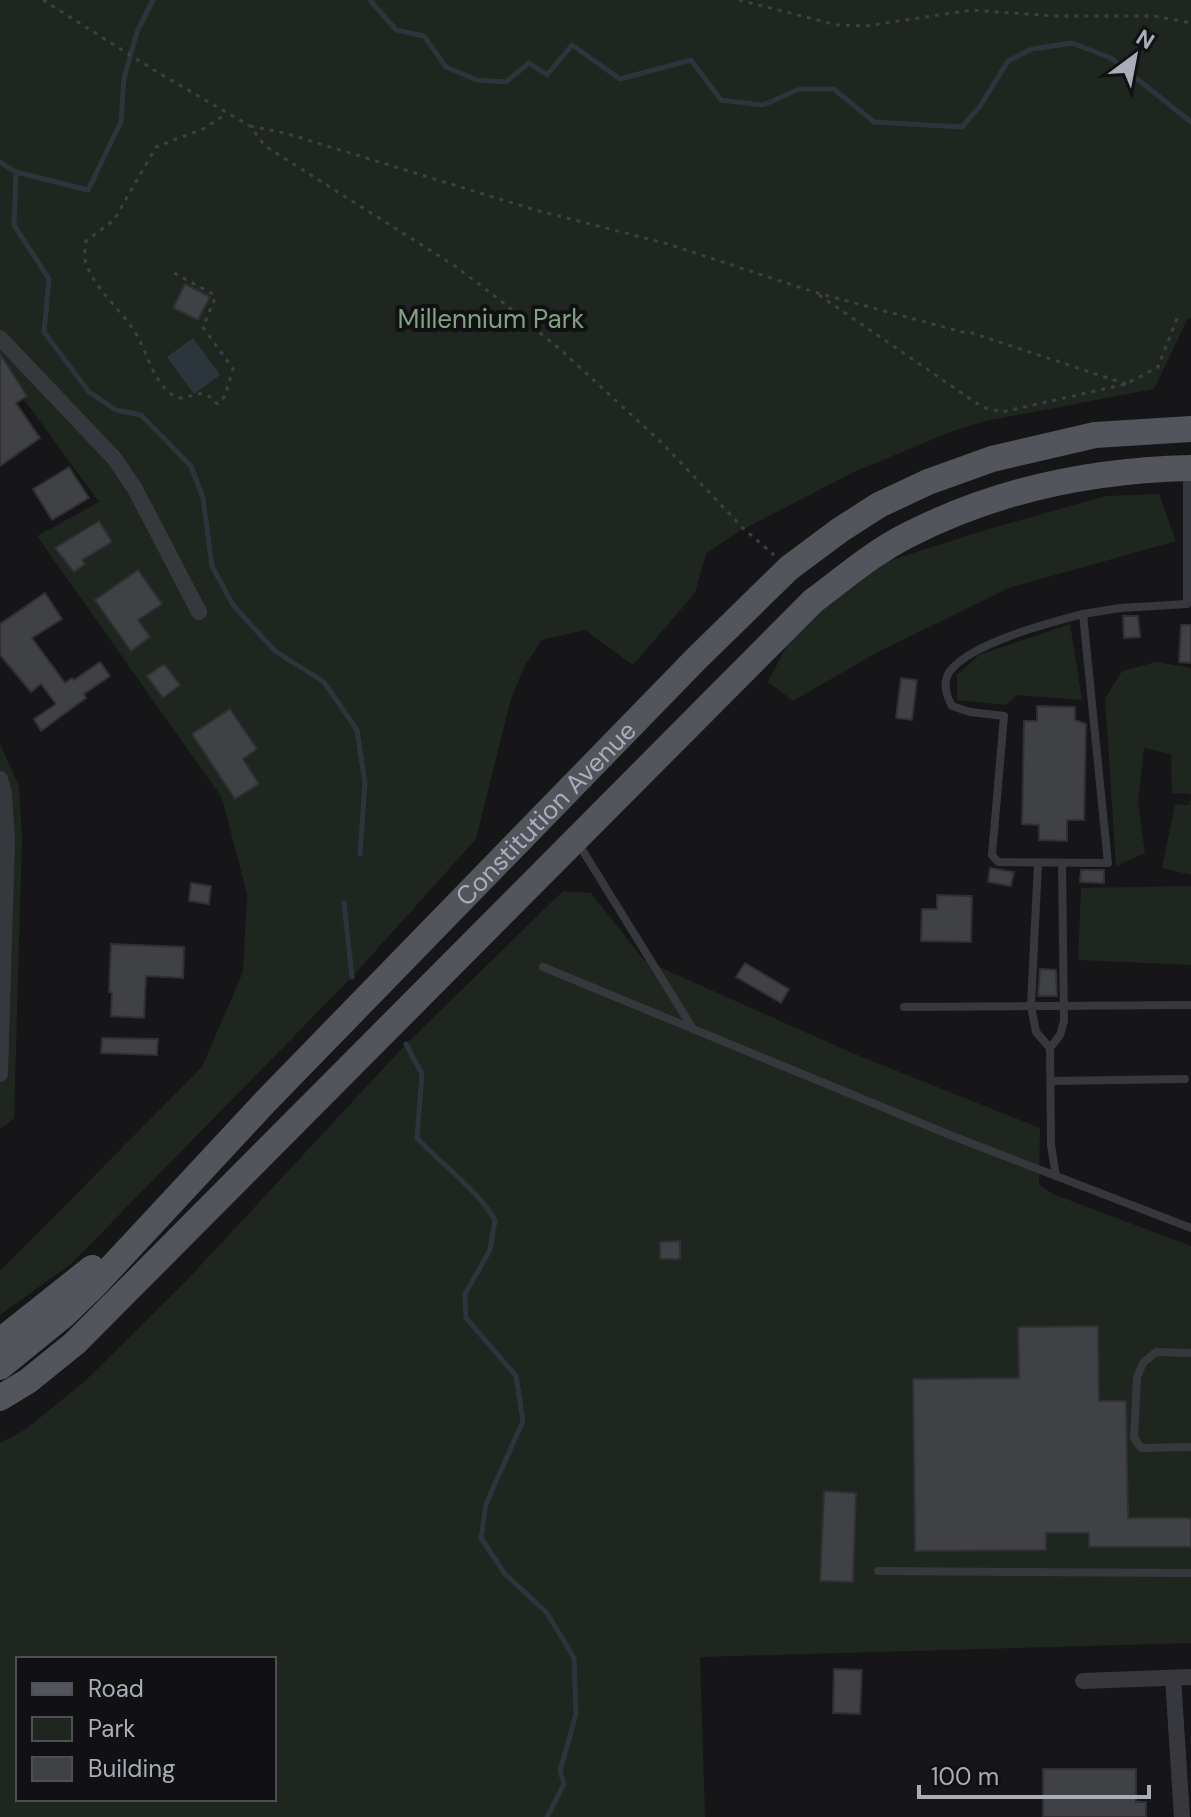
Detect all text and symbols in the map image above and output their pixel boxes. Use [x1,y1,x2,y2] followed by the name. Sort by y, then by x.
[1095,16,1175,96] north arrow
[1131,23,1160,56] text: N
[398,302,584,336] park label: Millennium Park
[448,714,643,913] street label: Constitution Avenue
[16,1657,276,1801] legend
[88,1673,144,1704] text: Road
[88,1713,135,1744] text: Park
[919,1749,1149,1799] scale bar
[88,1753,175,1784] text: Building
[931,1761,999,1792] text: 100 m

